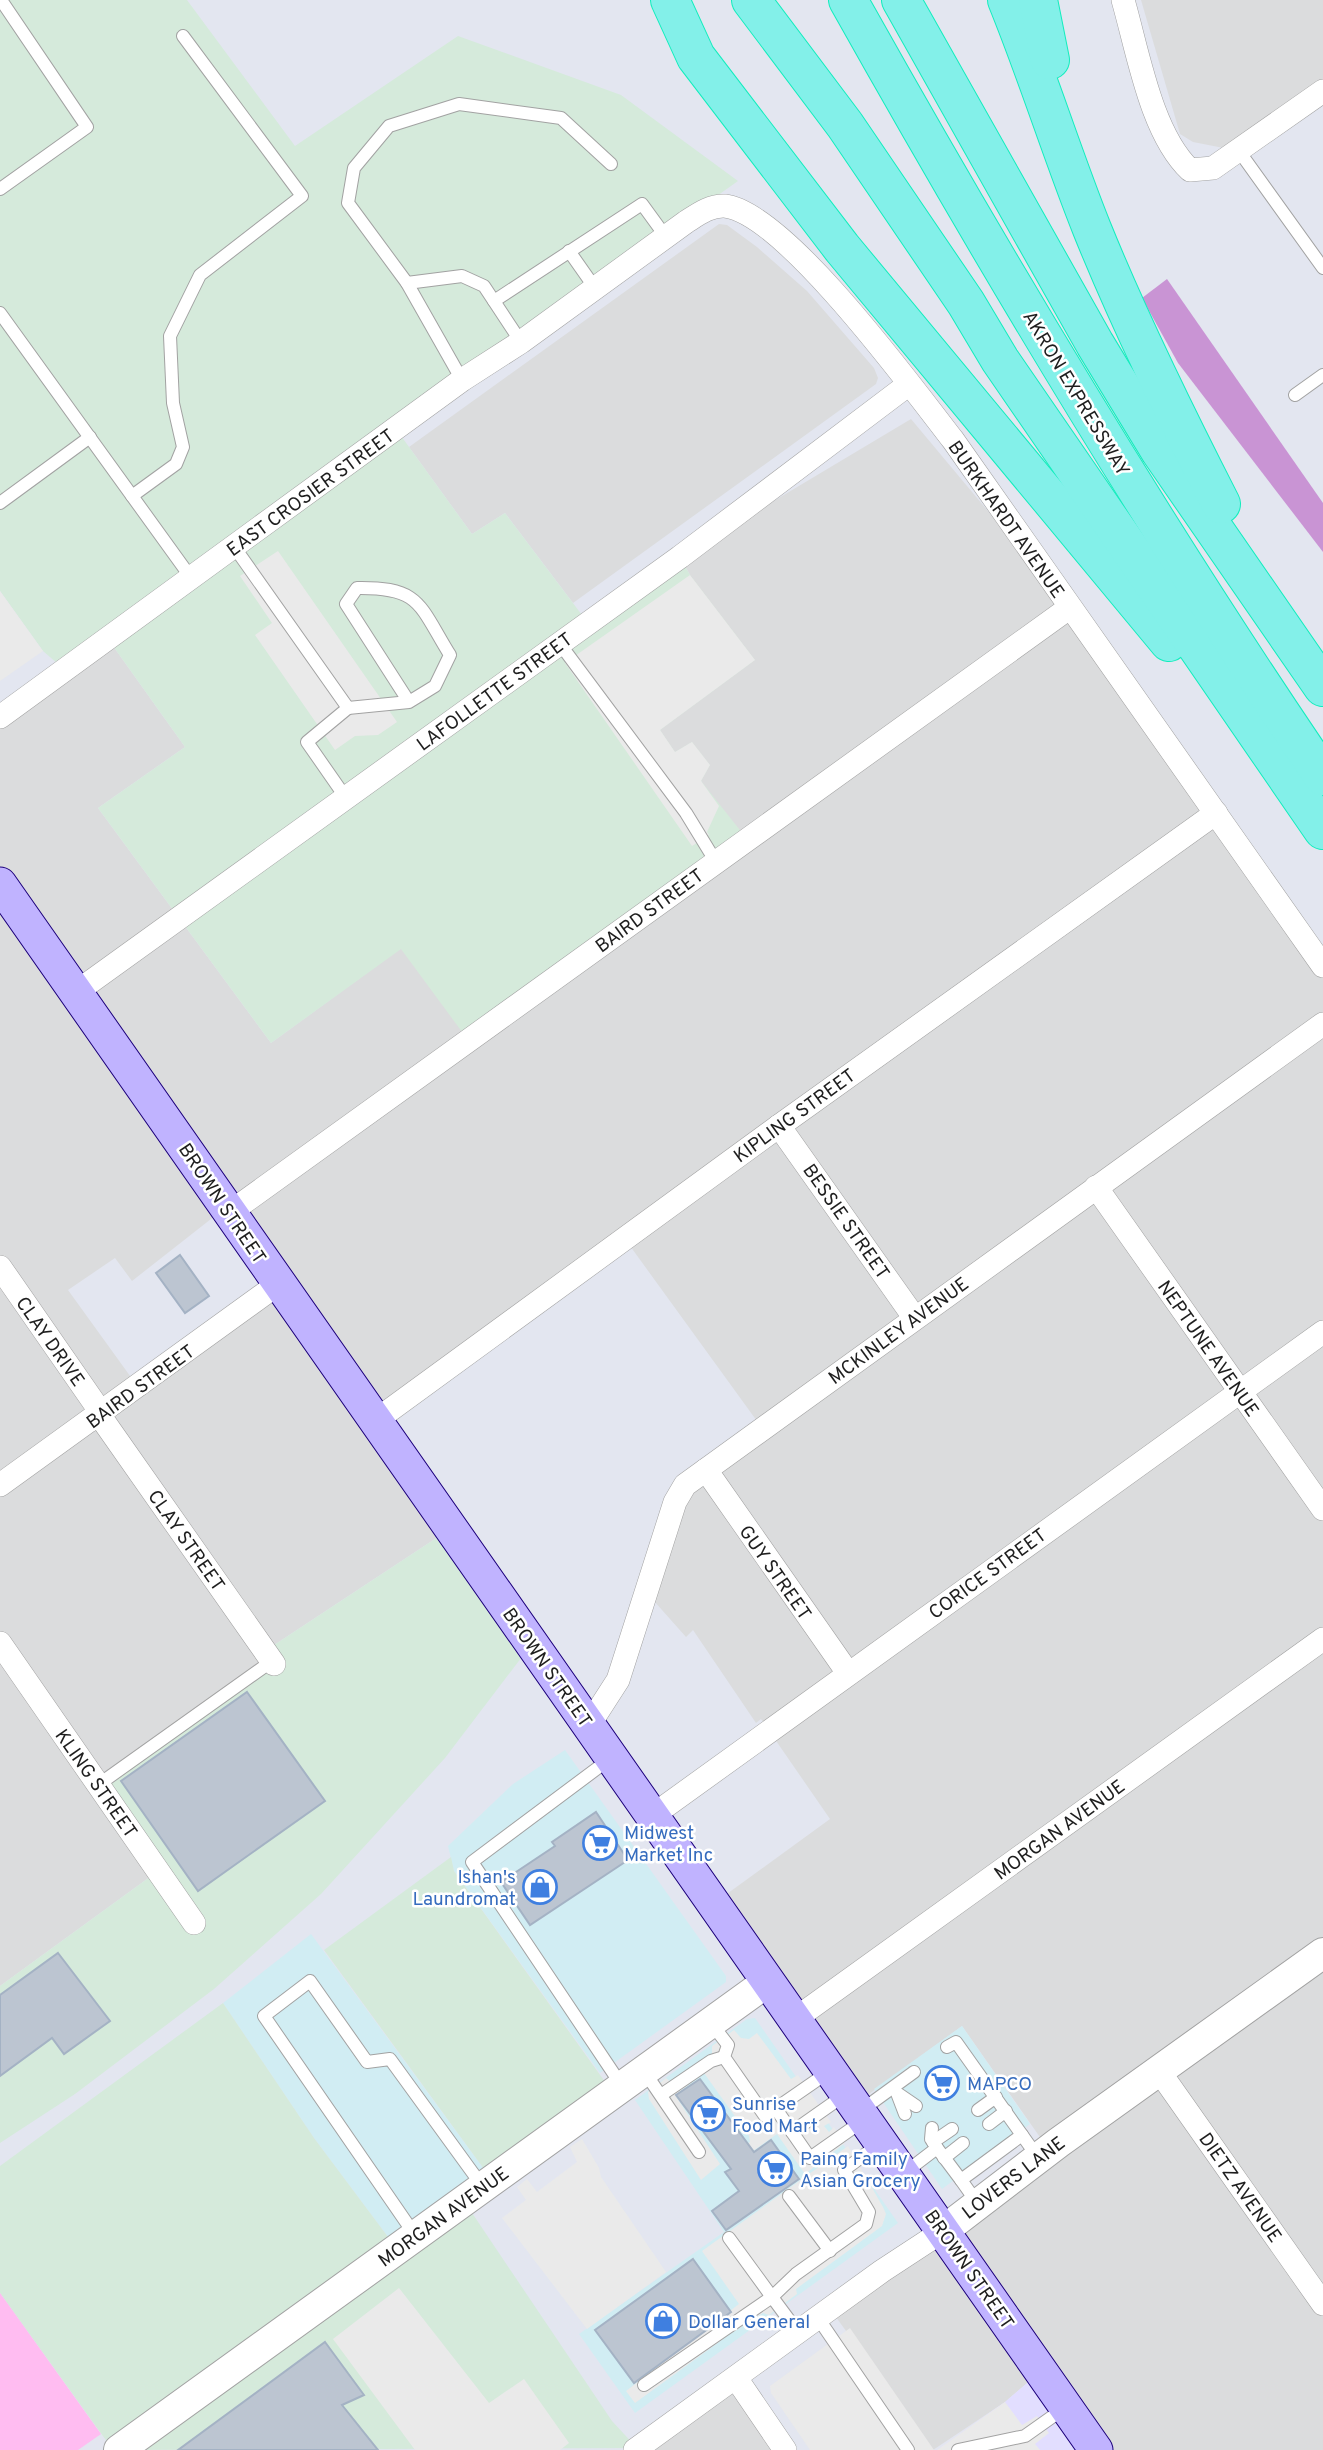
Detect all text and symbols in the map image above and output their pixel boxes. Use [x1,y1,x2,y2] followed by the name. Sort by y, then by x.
[1016,307,1134,481] street label: AKRON EXPRESSWAY
[222,425,400,563] street label: EAST CROSIER STREET
[942,437,1069,604] street label: BURKHARDT AVENUE
[412,628,578,757] street label: LAFOLLETTE STREET
[591,864,709,959] street label: BAIRD STREET
[729,1064,861,1169] street label: KIPLING STREET
[172,1139,271,1269] street label: BROWN STREET
[797,1160,894,1285] street label: BESSIE STREET
[824,1273,974,1391] street label: MCKINLEY AVENUE
[1151,1276,1263,1422] street label: NEPTUNE AVENUE
[10,1293,89,1392] street label: CLAY DRIVE
[82,1340,200,1435] street label: BAIRD STREET
[142,1486,229,1597] street label: CLAY STREET
[733,1521,816,1625] street label: GUY STREET
[924,1524,1052,1625] street label: CORICE STREET
[496,1604,596,1733] street label: BROWN STREET
[49,1725,142,1843] street label: KLING STREET
[990,1775,1130,1886] street label: MORGAN AVENUE
[624,1822,713,1868] place label: Midwest Market Inc
[581,1824,619,1862] supermarket icon: Midwest Market Inc
[412,1866,516,1912] place label: Ishan's Laundromat
[521,1868,559,1906] shop icon: Ishan's Laundromat
[923,2064,961,2102] supermarket icon: MAPCO
[967,2073,1032,2097] place label: MAPCO
[732,2093,818,2139] place label: Sunrise Food Mart
[689,2095,727,2133] supermarket icon: Sunrise Food Mart
[1193,2128,1286,2248] street label: DIETZ AVENUE
[958,2132,1071,2225] street label: LOVERS LANE
[800,2148,921,2194] place label: Paing Family Asian Grocery
[756,2150,794,2188] supermarket icon: Paing Family Asian Grocery
[374,2162,514,2273] street label: MORGAN AVENUE
[918,2206,1018,2335] street label: BROWN STREET
[644,2302,682,2340] shop icon: Dollar General
[688,2311,810,2335] place label: Dollar General

